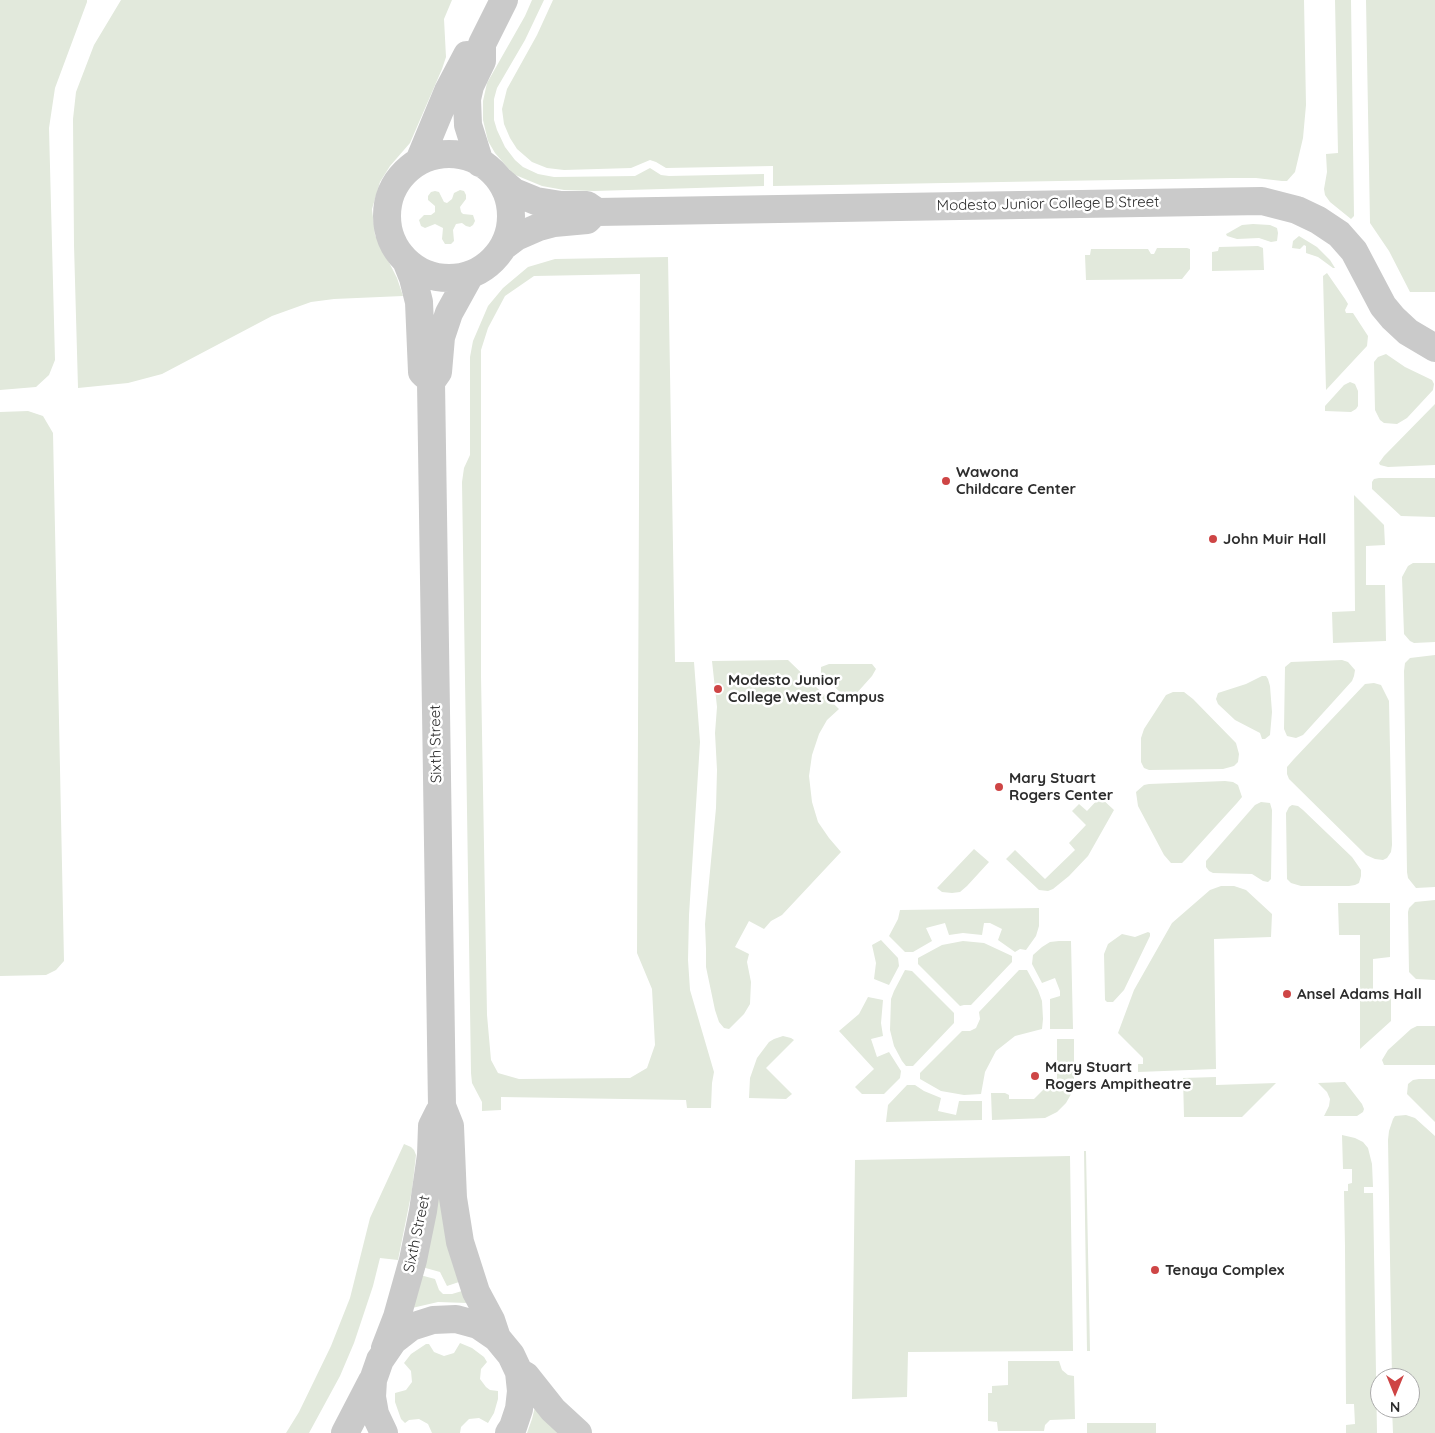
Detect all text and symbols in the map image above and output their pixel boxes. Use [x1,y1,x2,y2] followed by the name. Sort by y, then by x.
[937,193,1159,215] street label: Modesto Junior College B Street
[956,463,1076,498] place label: Wawona Childcare Center
[940,475,952,487] marker: Wawona Childcare Center
[1223,530,1326,548] place label: John Muir Hall
[1207,533,1219,545] marker: John Muir Hall
[728,671,884,706] place label: Modesto Junior College West Campus
[712,683,724,695] marker: Modesto Junior College West Campus
[426,705,446,783] street label: Sixth Street
[1009,769,1113,804] place label: Mary Stuart Rogers Center
[993,781,1005,793] marker: Mary Stuart Rogers Center
[1297,985,1422,1003] place label: Ansel Adams Hall
[1281,988,1293,1000] marker: Ansel Adams Hall
[1045,1058,1191,1093] place label: Mary Stuart Rogers Ampitheatre
[1029,1070,1041,1082] marker: Mary Stuart Rogers Ampitheatre
[400,1194,434,1274] street label: Sixth Street
[1165,1261,1284,1279] place label: Tenaya Complex
[1149,1264,1161,1276] marker: Tenaya Complex
[1370,1368,1420,1418] north arrow
[1390,1398,1400,1416] text: N

